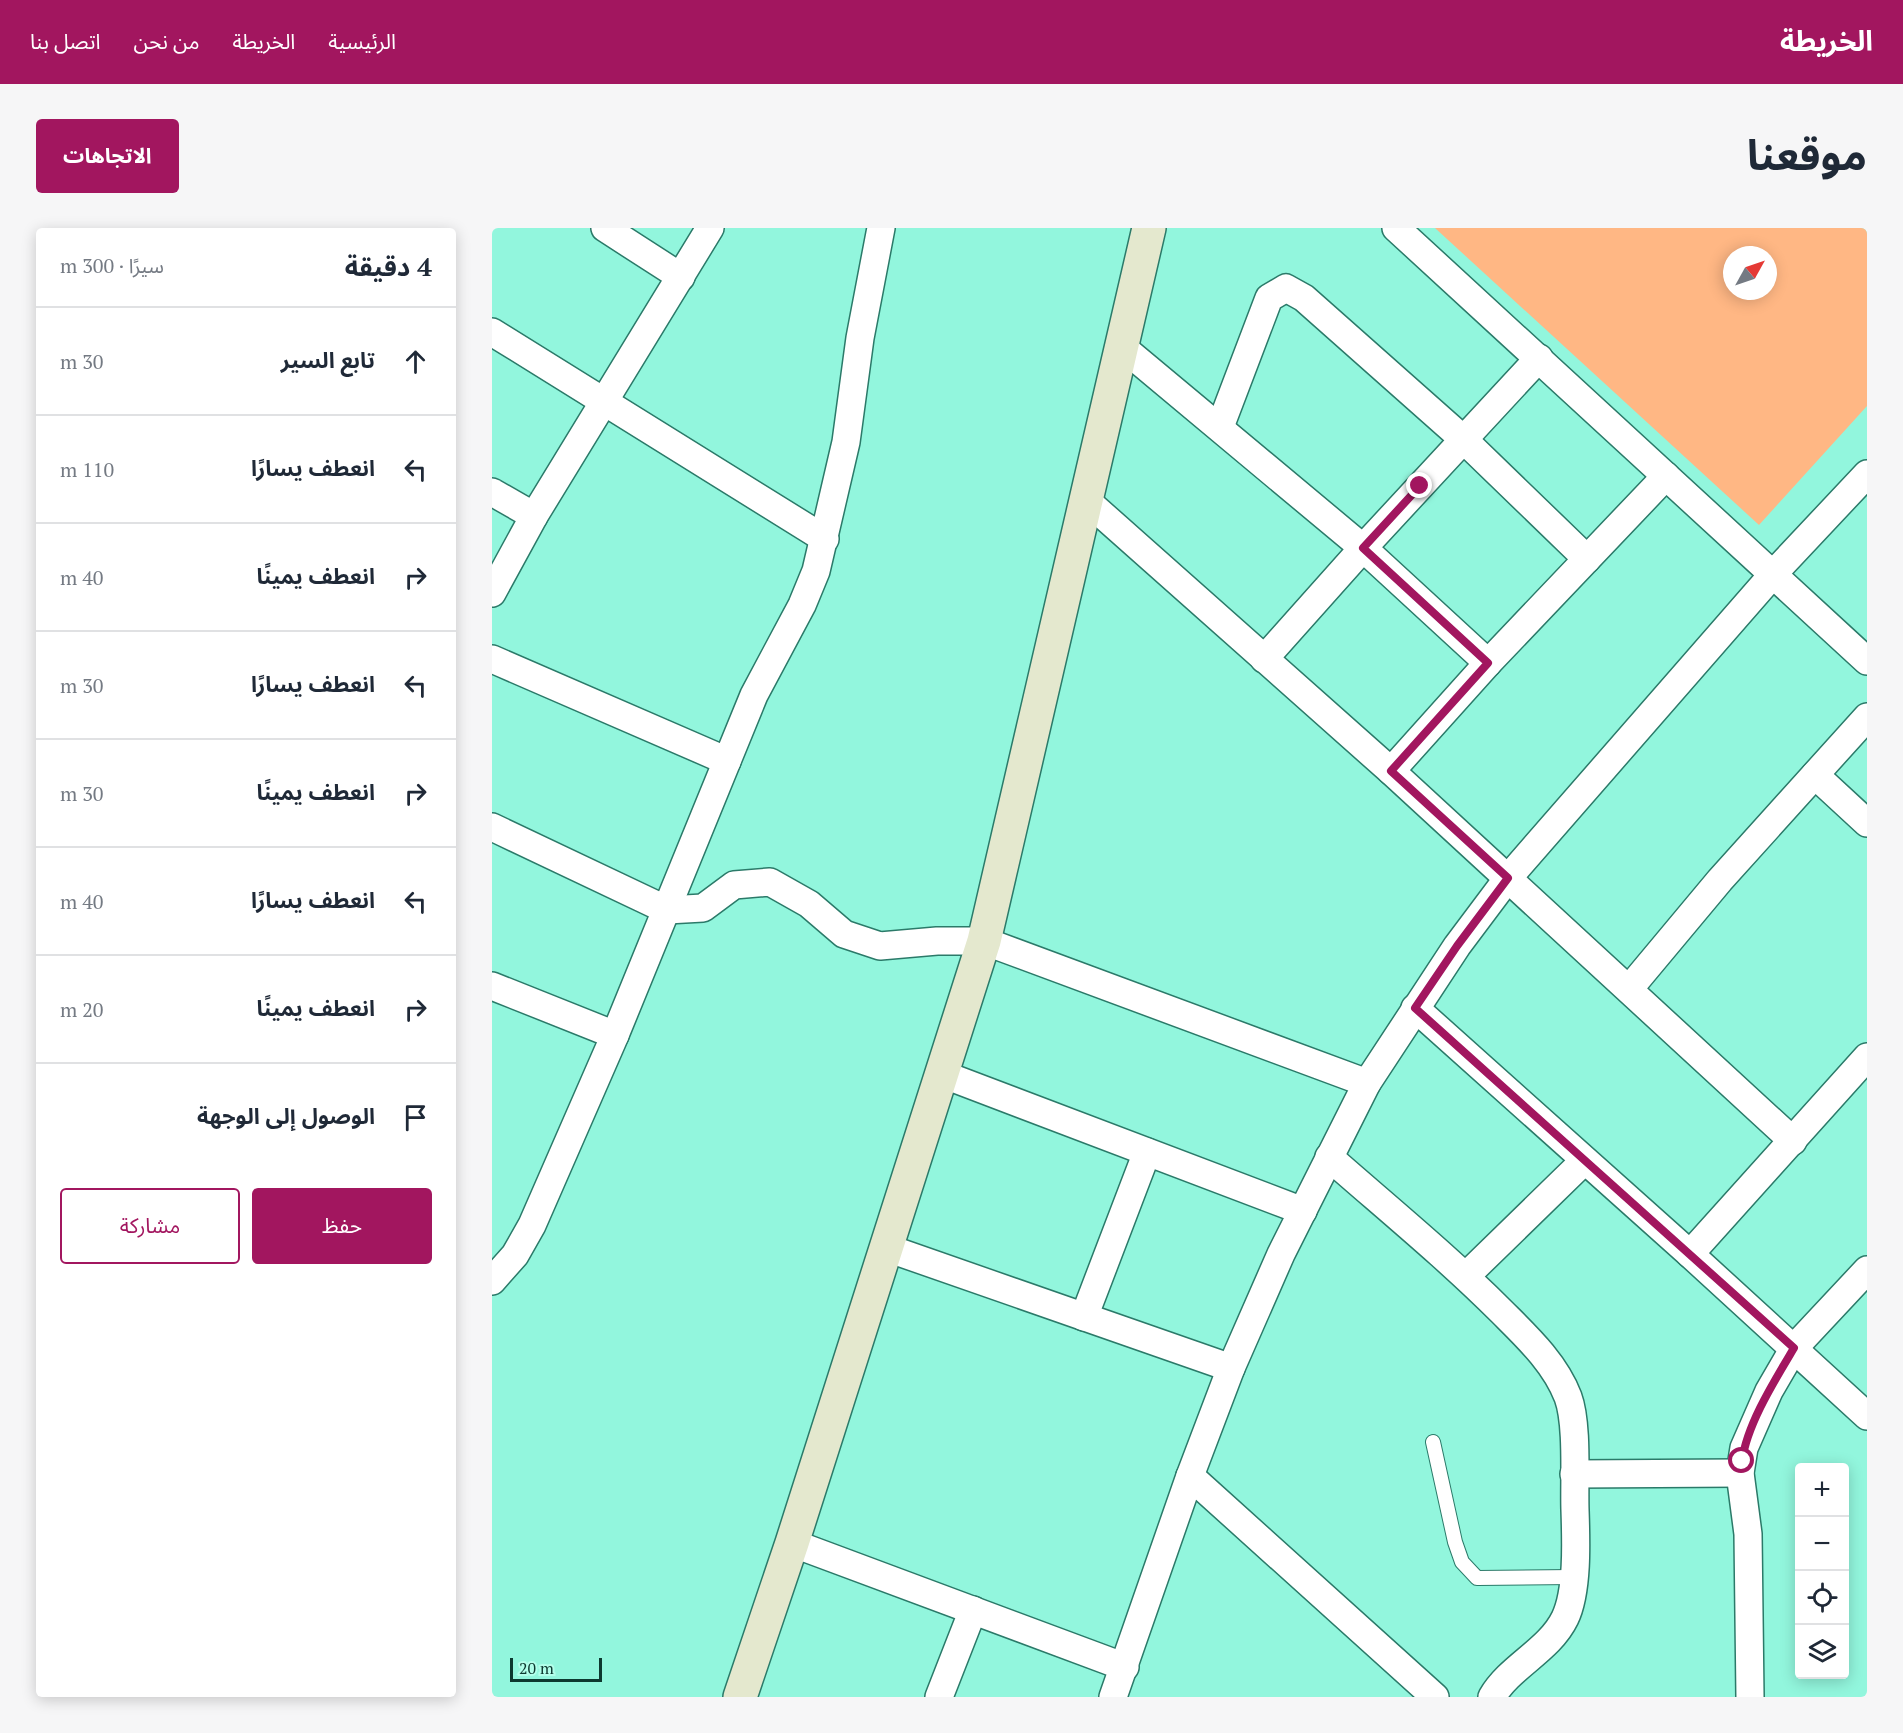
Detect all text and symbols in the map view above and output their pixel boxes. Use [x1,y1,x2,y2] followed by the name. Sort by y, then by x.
[1780,22,1873,59] text: الخريطة
[30,27,101,55] text: اتصل بنا
[134,27,199,55] text: من نحن
[232,27,295,55] text: الخريطة
[328,27,396,55] text: الرئيسية
[36,119,179,193] button: الاتجاهات
[1747,126,1867,182] text: موقعنا
[1723,246,1777,300] north arrow
[345,249,432,283] text: 4 دقيقة
[60,252,164,279] text: سيرًا · 300 m
[281,345,375,374] text: تابع السير
[399,345,432,378] icon: ahead
[60,348,103,375] text: 30 m
[251,453,375,482] text: انعطف يسارًا
[399,453,432,486] icon: left
[60,456,114,483] text: 110 m
[1406,472,1432,498] route end
[257,561,375,590] text: انعطف يمينًا
[399,561,432,594] icon: right
[60,564,103,591] text: 40 m
[251,669,375,698] text: انعطف يسارًا
[399,669,432,702] icon: left
[60,672,103,699] text: 30 m
[257,777,375,806] text: انعطف يمينًا
[399,777,432,810] icon: right
[60,780,103,807] text: 30 m
[251,885,375,914] text: انعطف يسارًا
[399,885,432,918] icon: left
[60,888,103,915] text: 40 m
[257,993,375,1022] text: انعطف يمينًا
[399,993,432,1026] icon: right
[60,996,103,1023] text: 20 m
[197,1101,375,1130] text: الوصول إلى الوجهة
[399,1101,432,1134] icon: arrive
[60,1188,240,1264] button: مشاركة
[252,1188,432,1264] button: حفظ
[1728,1447,1754,1473] route start
[1795,1463,1849,1679] map controls
[1795,1463,1849,1517] button: +
[1795,1517,1849,1571] button: −
[1795,1571,1849,1625] button: locate
[1795,1625,1849,1679] button: layers
[510,1655,602,1682] scale bar
[519,1657,554,1679] text: 20 m

